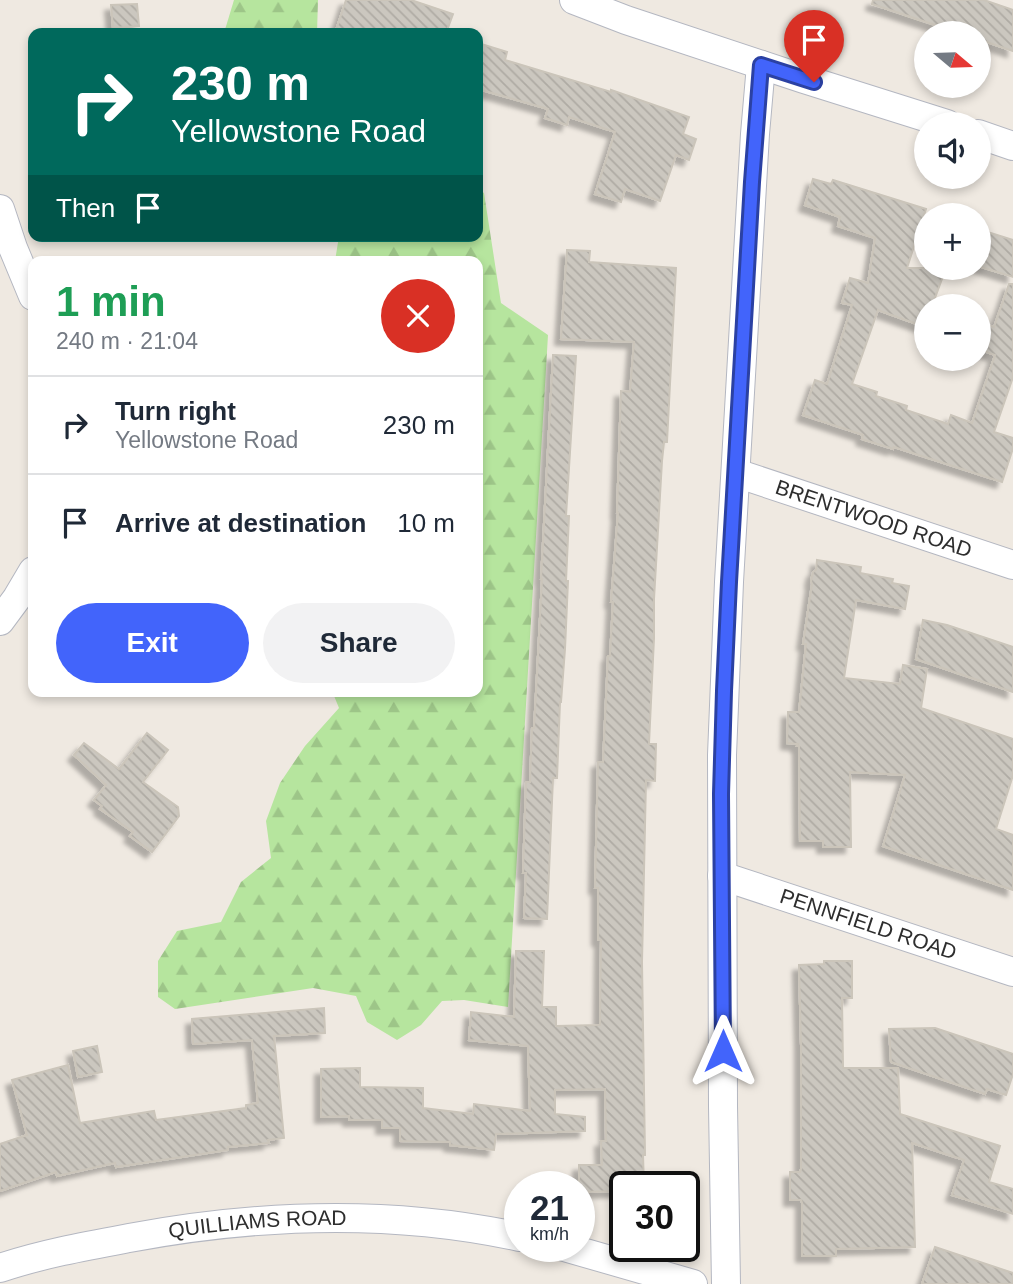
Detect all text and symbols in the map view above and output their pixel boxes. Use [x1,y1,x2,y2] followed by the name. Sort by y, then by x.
[784,10,844,82] pin
[795,21,833,59] icon: arrive
[914,21,990,98] north arrow
[914,21,991,371] map controls
[56,56,147,147] icon: right
[171,56,310,110] text: 230 m
[914,112,991,189] button: sound
[171,113,426,149] text: Yellowstone Road
[129,189,167,227] icon: arrive
[56,193,115,223] text: Then
[914,203,991,280] button: +
[56,278,166,325] text: 1 min
[381,279,455,353] button: close
[914,294,991,371] button: −
[56,328,198,354] text: 240 m · 21:04
[115,396,236,426] text: Turn right
[56,406,94,444] icon: right
[383,410,455,440] text: 230 m
[115,427,298,453] text: Yellowstone Road
[773,475,975,562] street label: BRENTWOOD ROAD
[56,504,94,542] icon: arrive
[115,508,366,538] text: Arrive at destination
[397,508,455,538] text: 10 m
[56,603,249,683] button: Exit
[263,603,455,683] button: Share
[777,884,960,964] street label: PENNFIELD ROAD
[686,1014,760,1088] position arrow
[609,1171,700,1262] speed limit sign: 30
[530,1188,569,1227] text: 21
[167,1206,347,1242] street label: QUILLIAMS ROAD
[530,1224,569,1244] text: km/h

